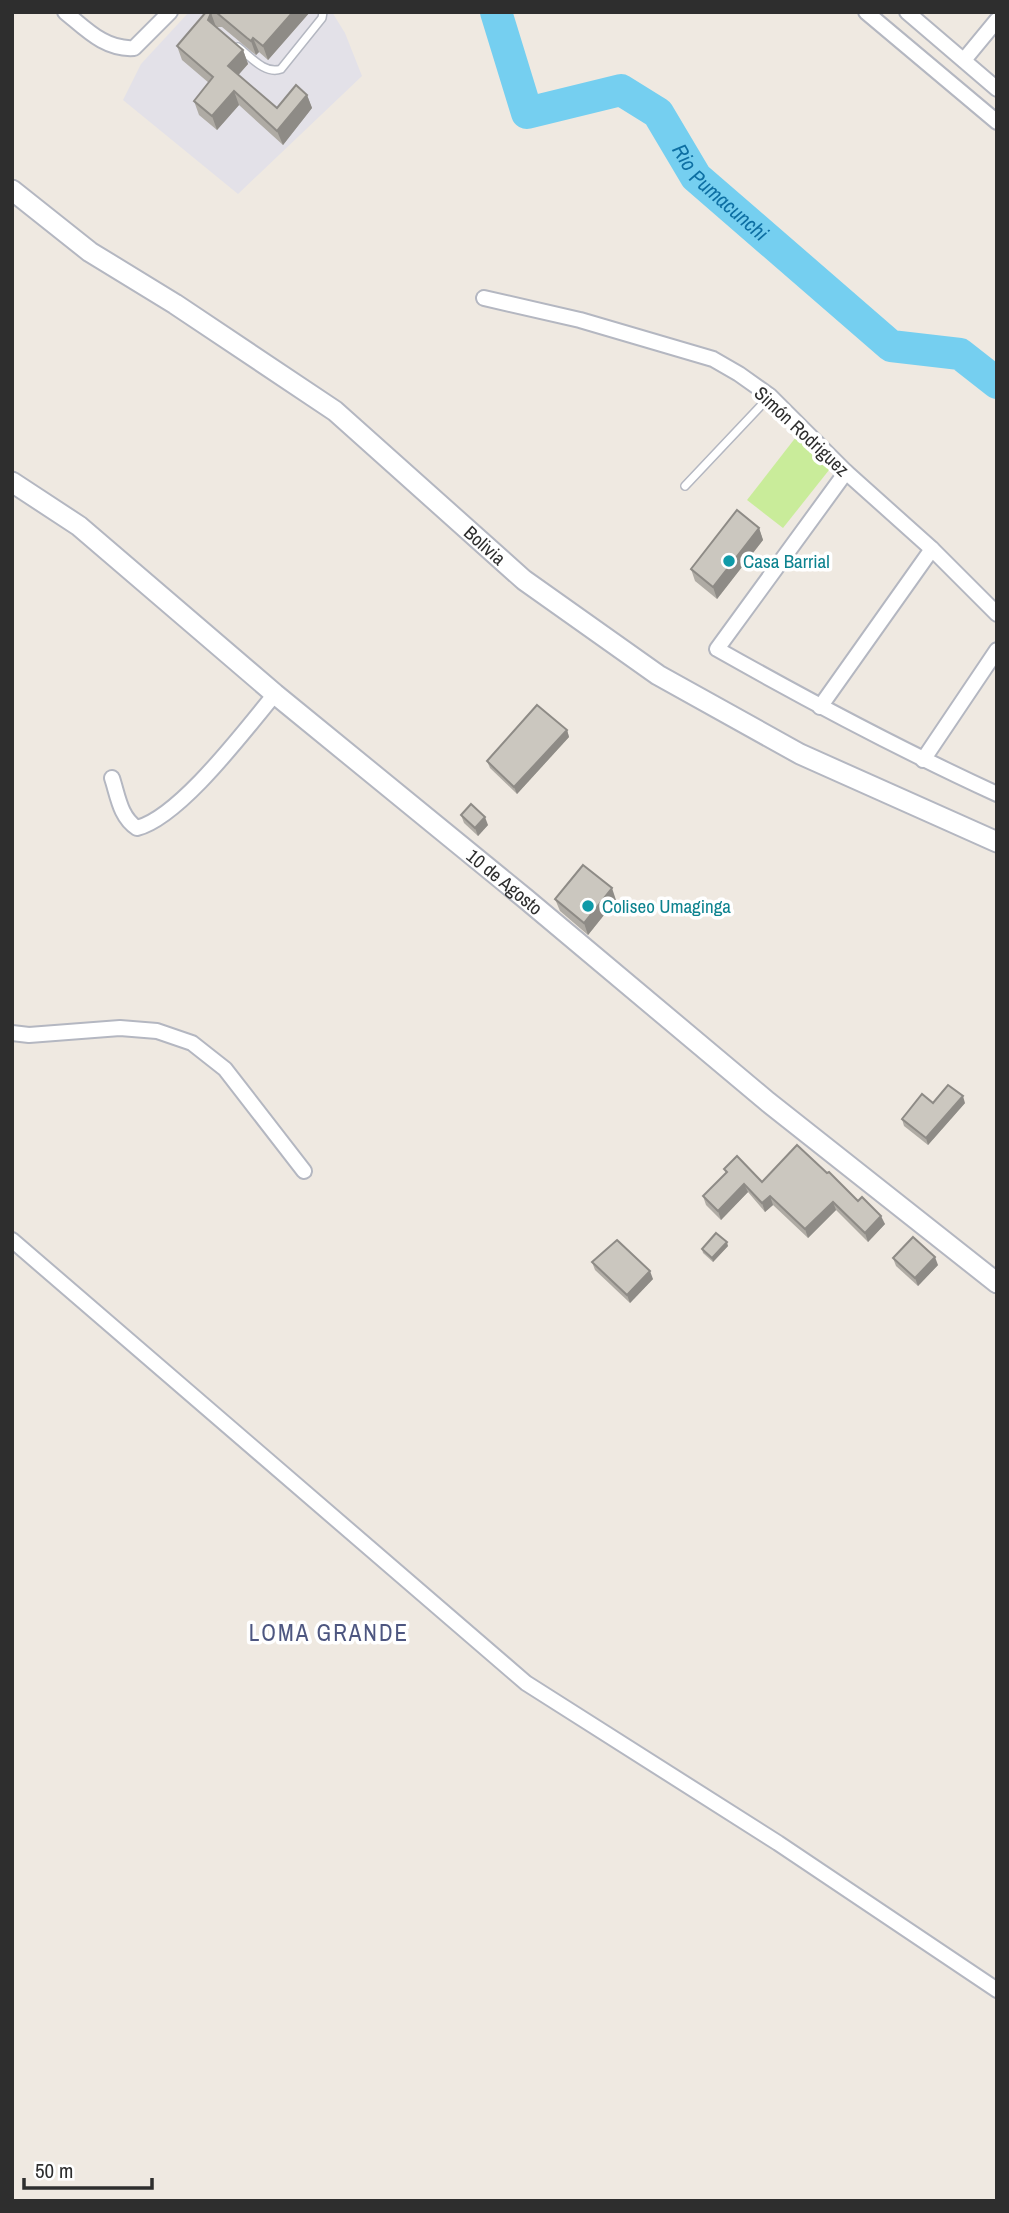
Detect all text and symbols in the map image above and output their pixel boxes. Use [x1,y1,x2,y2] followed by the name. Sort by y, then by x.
[666,138,775,247] water label: Rio Pumacunchi
[749,380,855,482] street label: Simón Rodriguez
[459,520,512,571] street label: Bolivia
[743,548,830,574] place label: Casa Barrial
[721,553,737,569] marker: Casa Barrial
[461,843,548,921] street label: 10 de Agosto
[602,893,731,919] place label: Coliseo Umaginga
[580,898,596,914] marker: Coliseo Umaginga
[249,1617,409,1648] district label: LOMA GRANDE
[24,2146,152,2190] scale bar
[35,2156,73,2185] text: 50 m

